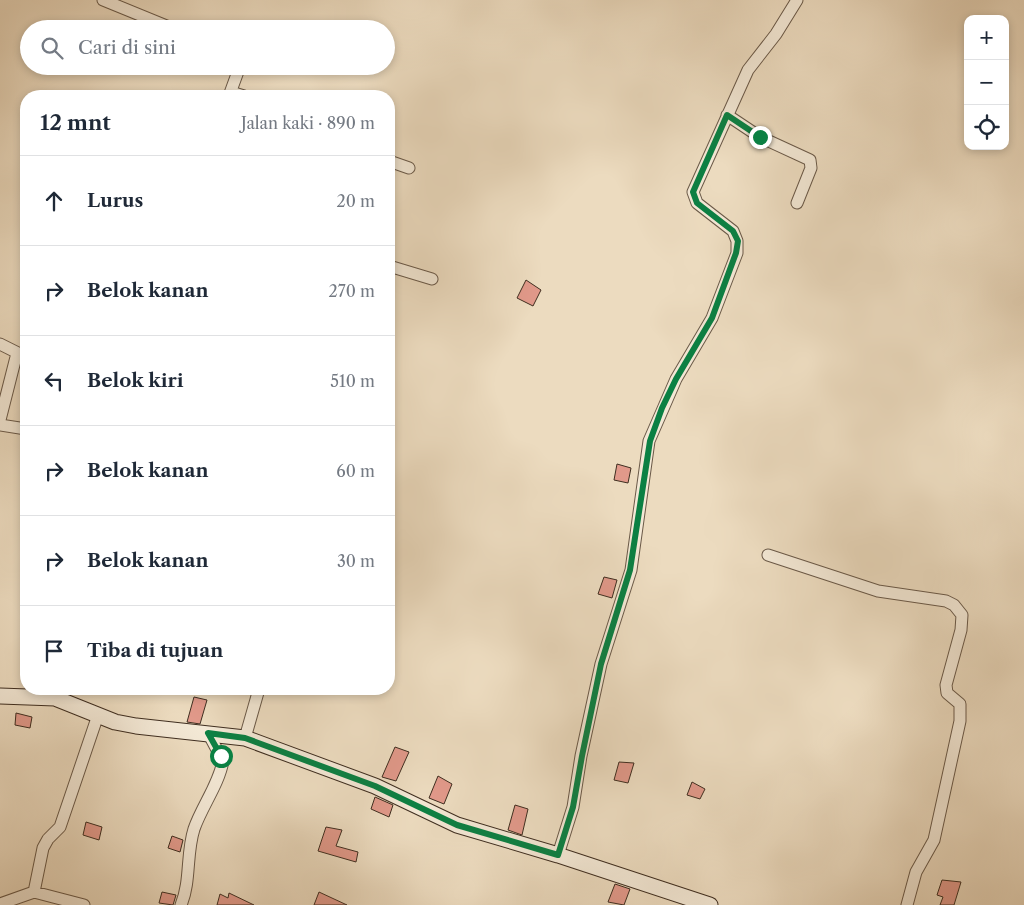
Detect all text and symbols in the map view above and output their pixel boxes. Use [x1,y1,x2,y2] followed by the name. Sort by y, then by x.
[964,15,1009,150] map controls
[964,15,1009,60] button: +
[20,20,395,75] search box
[38,34,66,62] icon: search
[78,36,176,59] text: Cari di sini
[964,60,1009,105] button: −
[964,105,1009,150] button: locate
[40,110,111,135] text: 12 mnt
[241,113,375,133] text: Jalan kaki · 890 m
[749,126,772,149] route end
[40,187,68,215] icon: ahead
[87,189,143,212] text: Lurus
[336,191,375,211] text: 20 m
[40,277,68,305] icon: right
[87,279,209,302] text: Belok kanan
[329,281,375,301] text: 270 m
[40,367,68,395] icon: left
[87,369,184,392] text: Belok kiri
[330,371,375,391] text: 510 m
[40,457,68,485] icon: right
[87,459,209,482] text: Belok kanan
[336,461,375,481] text: 60 m
[40,547,68,575] icon: right
[87,549,209,572] text: Belok kanan
[337,551,375,571] text: 30 m
[40,637,68,665] icon: arrive
[87,639,223,662] text: Tiba di tujuan
[210,745,233,768] route start

